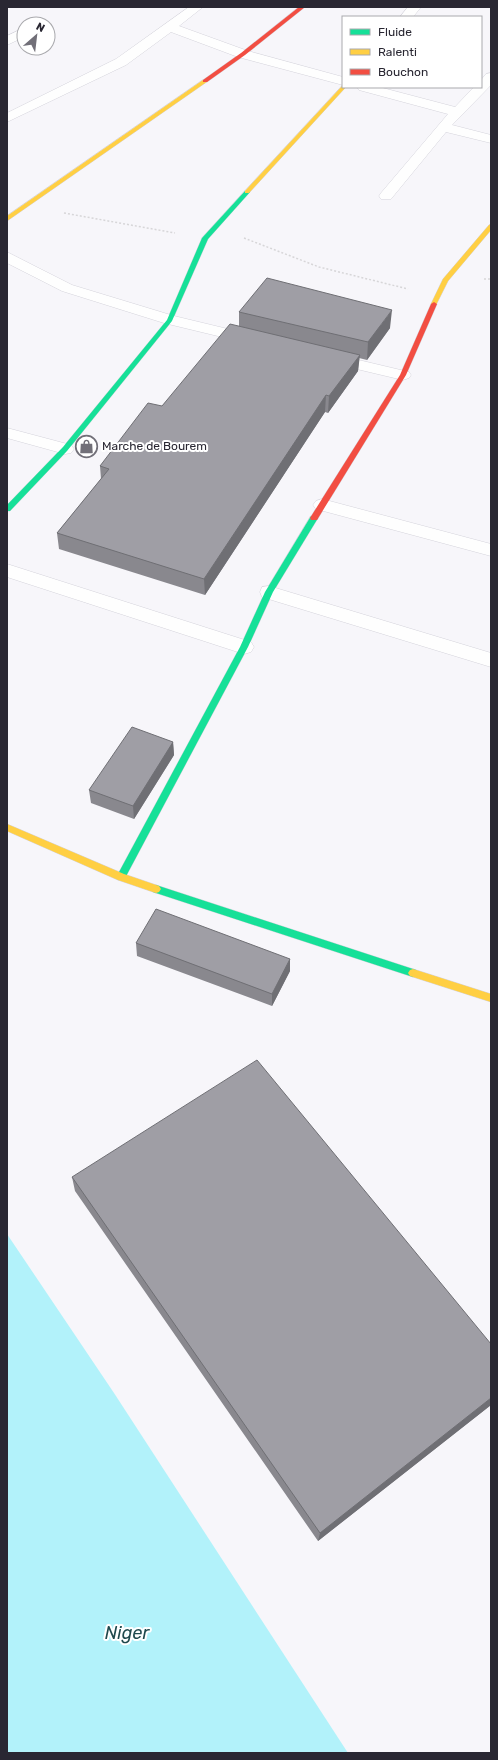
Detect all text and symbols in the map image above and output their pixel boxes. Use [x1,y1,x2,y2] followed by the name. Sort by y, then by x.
[16,16,56,56] north arrow
[342,16,482,88] legend
[34,20,47,35] text: N
[378,25,412,39] text: Fluide
[378,45,417,59] text: Ralenti
[378,65,428,79] text: Bouchon
[73,433,99,459] shop icon: Marche de Bourem
[102,439,207,453] place label: Marche de Bourem
[105,1622,150,1644] water label: Niger

